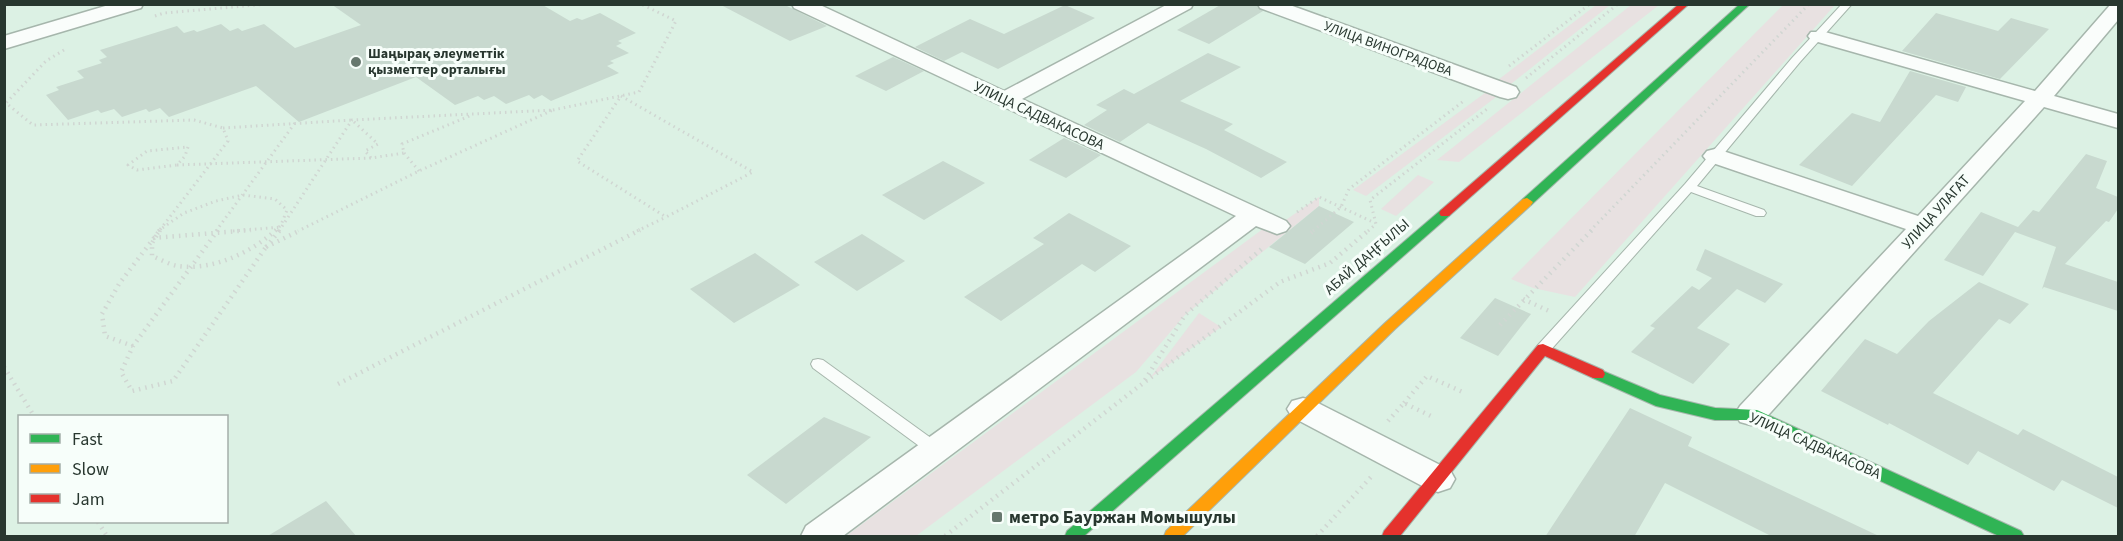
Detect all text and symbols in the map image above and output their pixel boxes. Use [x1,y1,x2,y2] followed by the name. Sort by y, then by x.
[1321,16,1455,82] street label: УЛИЦА ВИНОГРАДОВА
[368,44,506,80] place label: Шаңырақ әлеуметтік қызметтер орталығы
[349,55,363,69] marker: Шаңырақ әлеуметтік қызметтер орталығы
[970,76,1109,156] street label: УЛИЦА САДВАКАСОВА
[1897,170,1975,254] street label: УЛИЦА УЛАГАТ
[1320,214,1414,300] street label: АБАЙ ДАҢҒЫЛЫ
[1746,408,1885,485] street label: УЛИЦА САДВАКАСОВА
[18,415,228,523] legend
[72,427,103,452] text: Fast
[72,457,109,482] text: Slow
[72,487,105,512] text: Jam
[1009,505,1236,530] place label: метро Бауржан Момышулы
[990,510,1004,524] marker: метро Бауржан Момышулы

